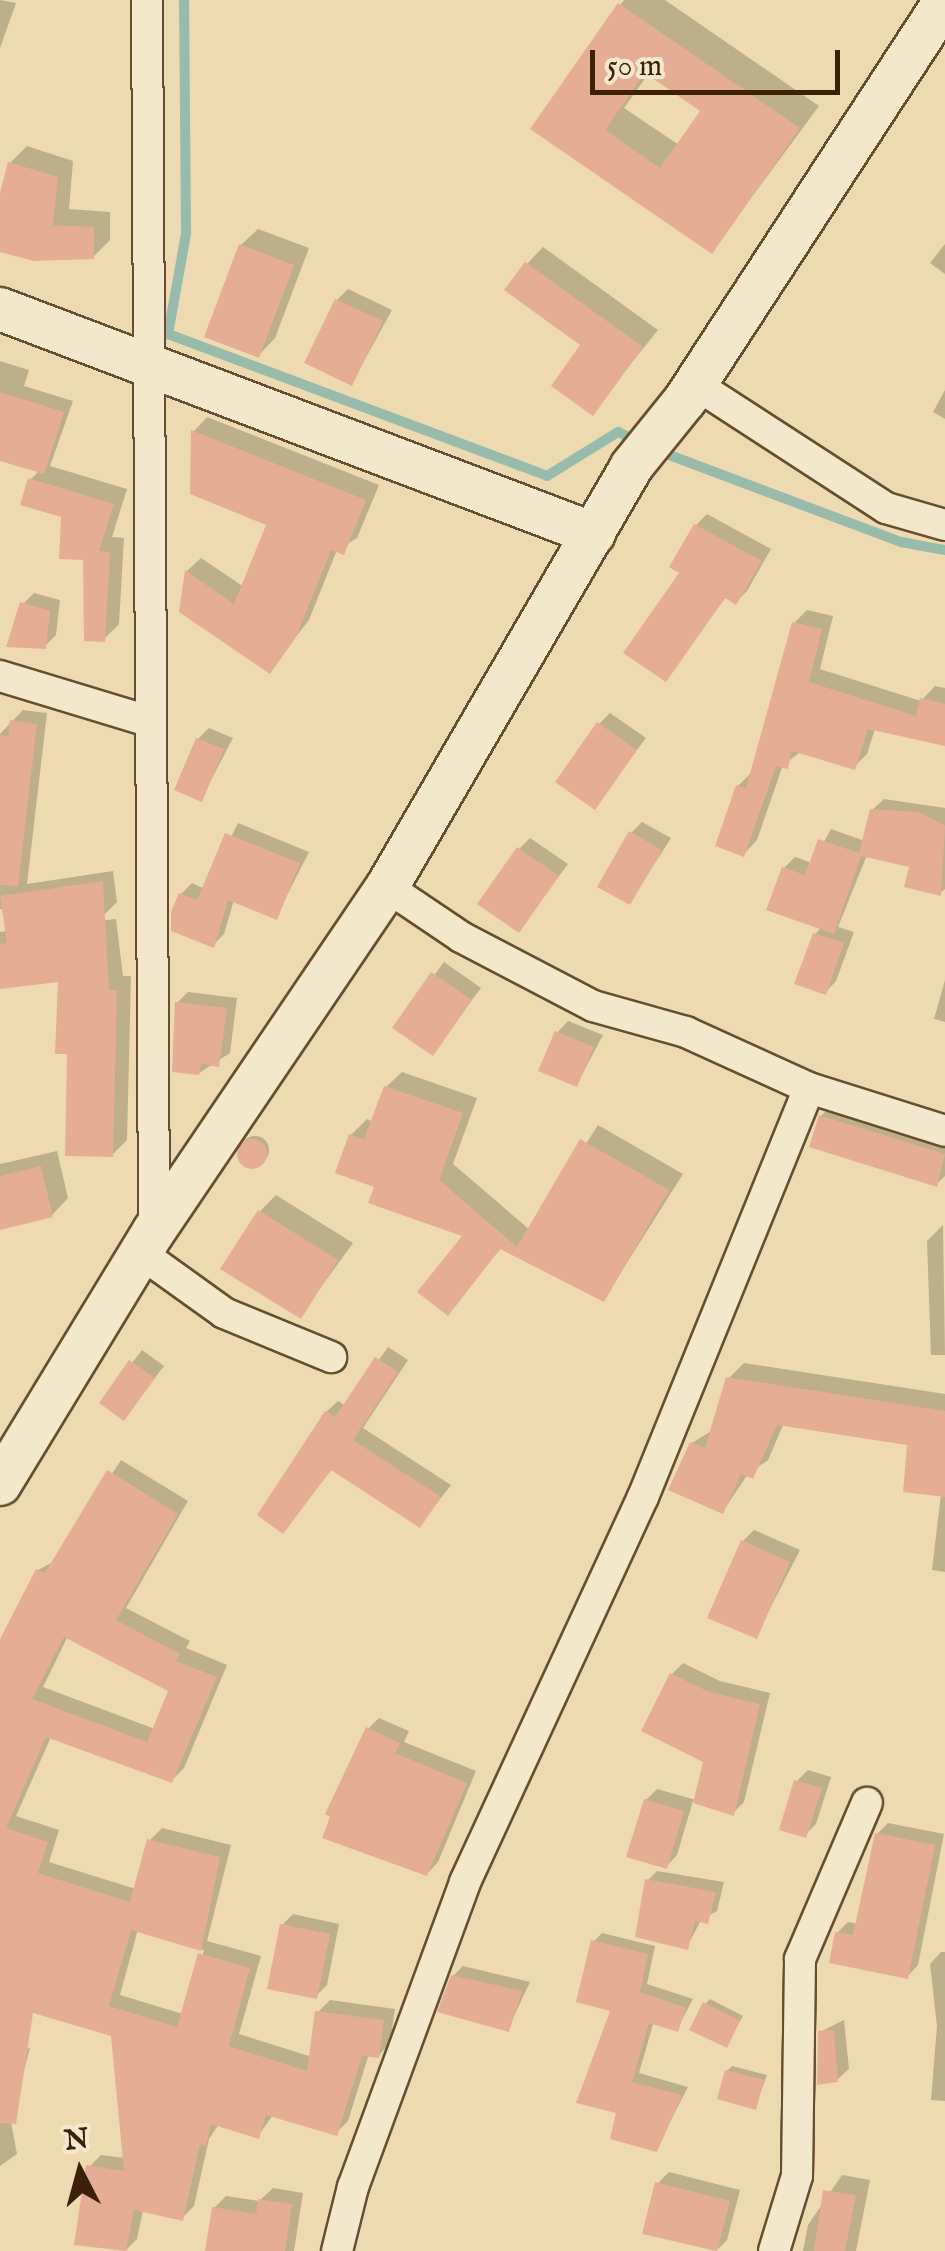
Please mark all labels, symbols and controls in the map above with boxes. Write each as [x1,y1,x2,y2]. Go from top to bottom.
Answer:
scale bar [595,30,845,92]
text: 50 m [607,48,662,86]
north arrow [30,2121,130,2221]
text: N [63,2122,91,2159]

